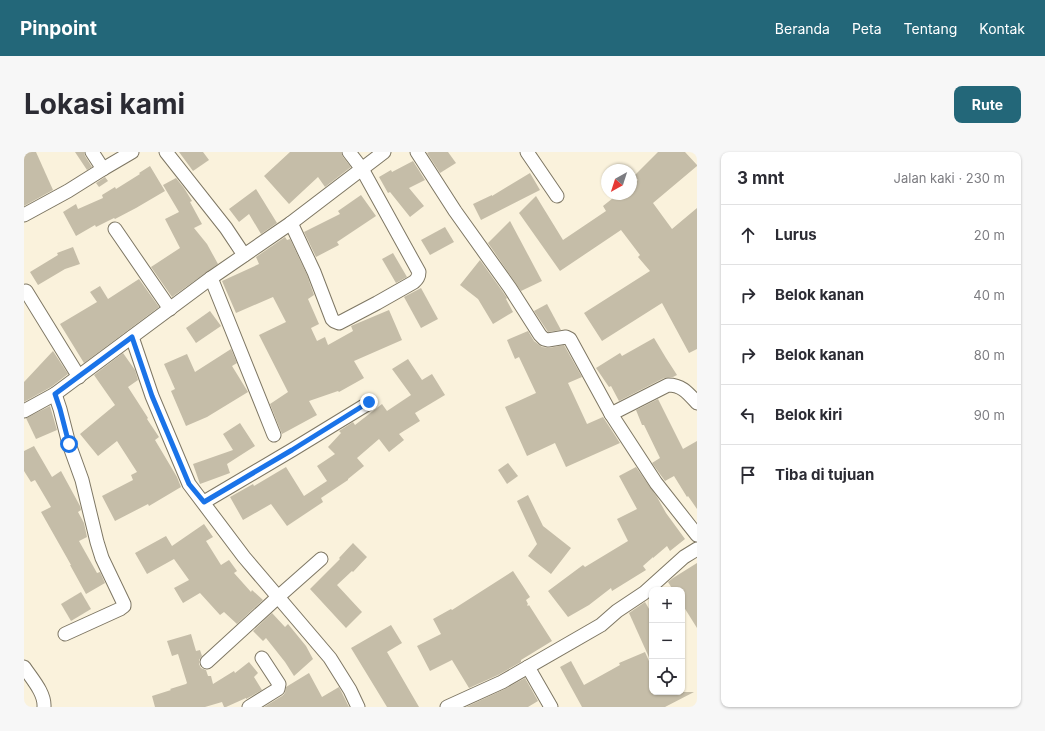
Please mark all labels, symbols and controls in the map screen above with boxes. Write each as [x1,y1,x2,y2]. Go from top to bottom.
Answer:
text: Pinpoint [20,17,97,40]
text: Beranda [775,20,830,37]
text: Peta [852,20,882,37]
text: Tentang [904,20,957,37]
text: Kontak [979,20,1025,37]
button: Rute [954,86,1021,123]
text: Lokasi kami [24,87,185,121]
north arrow [601,164,637,200]
text: 3 mnt [737,168,784,188]
text: Jalan kaki · 230 m [894,170,1005,186]
icon: ahead [737,224,759,246]
text: Lurus [775,225,817,244]
text: 20 m [974,227,1005,243]
icon: right [737,284,759,306]
text: Belok kanan [775,285,864,304]
text: 40 m [973,287,1005,303]
icon: right [737,344,759,366]
text: Belok kanan [775,345,864,364]
text: 80 m [974,347,1005,363]
route end [360,393,378,411]
icon: left [737,404,759,426]
text: Belok kiri [775,405,842,424]
text: 90 m [974,407,1005,423]
route start [60,435,78,453]
icon: arrive [737,464,759,486]
text: Tiba di tujuan [775,465,874,484]
map controls [649,587,685,695]
button: + [649,587,685,623]
button: − [649,623,685,659]
button: locate [649,659,685,695]

